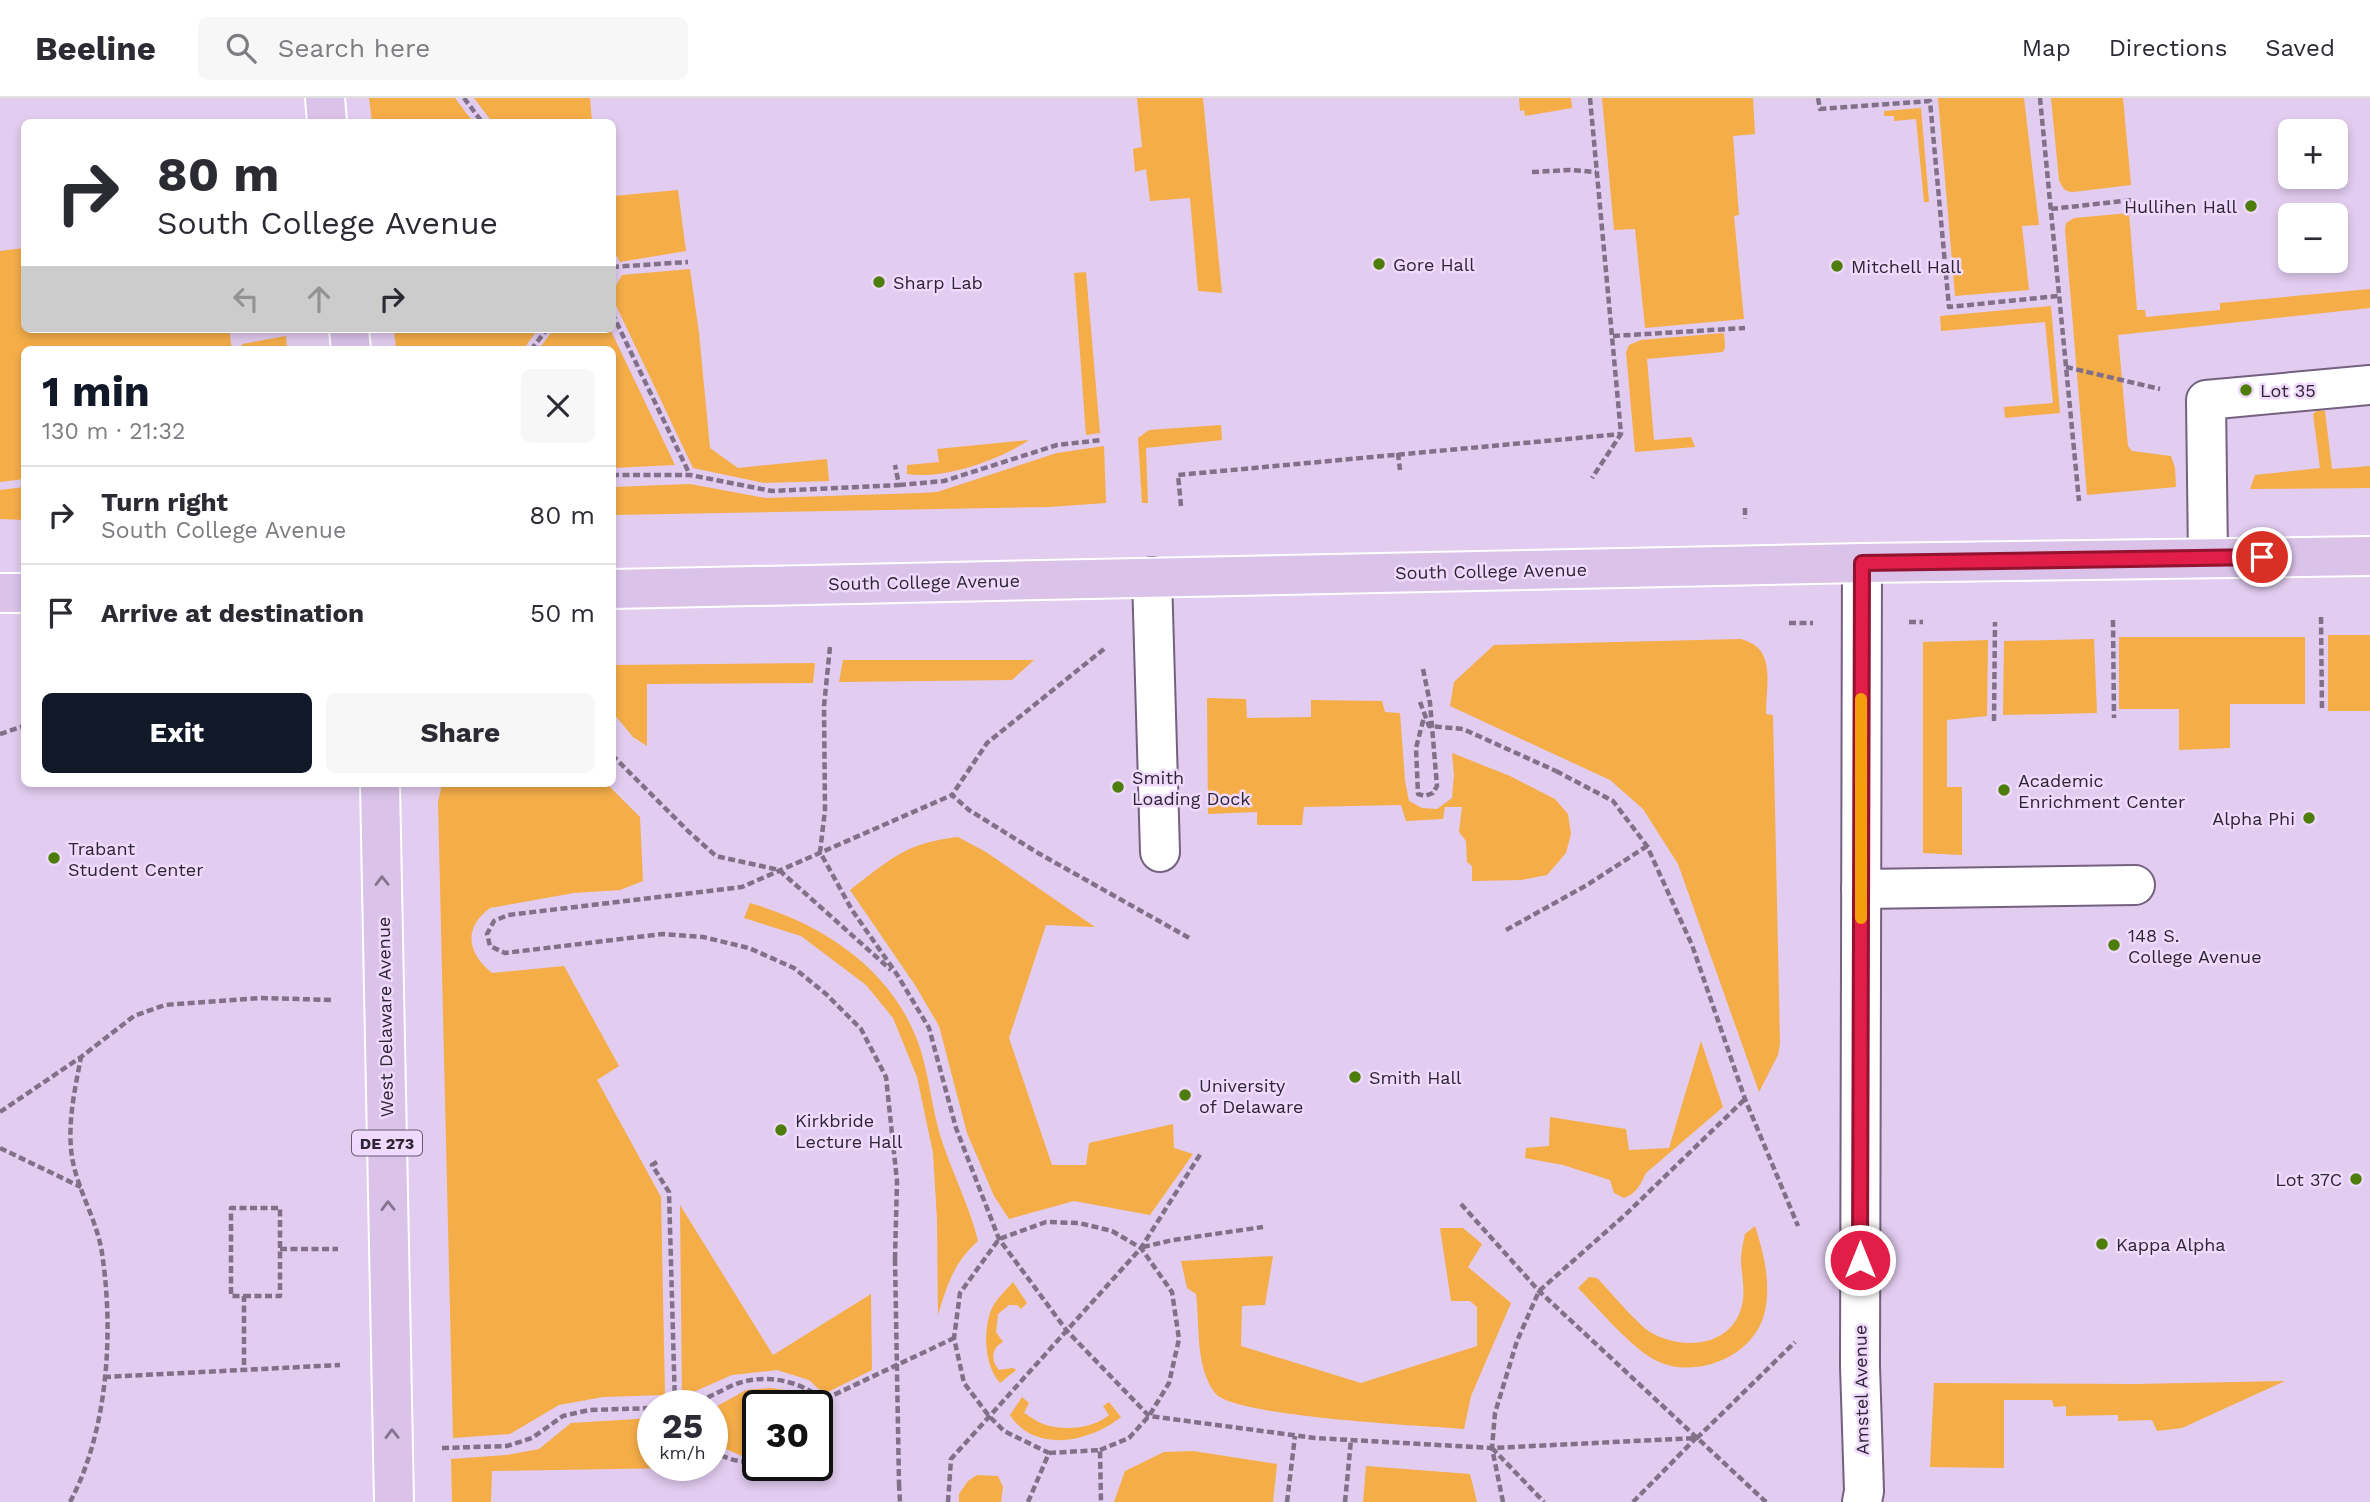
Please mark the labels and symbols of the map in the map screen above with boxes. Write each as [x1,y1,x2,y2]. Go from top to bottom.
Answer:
place label: Hullihen Hall [2124,196,2237,217]
marker: Hullihen Hall [2243,198,2259,214]
place label: Gore Hall [1393,254,1475,275]
marker: Gore Hall [1371,256,1387,272]
place label: Mitchell Hall [1851,256,1962,277]
marker: Mitchell Hall [1829,258,1845,274]
place label: Sharp Lab [893,272,983,293]
marker: Sharp Lab [871,274,887,290]
place label: Lot 35 [2260,380,2316,401]
marker: Lot 35 [2238,382,2254,398]
pin [2232,527,2292,587]
street label: South College Avenue [1395,559,1587,583]
street label: South College Avenue [828,570,1020,594]
place label: Smith Loading Dock [1132,767,1250,809]
place label: Academic Enrichment Center [2018,770,2185,812]
marker: Smith Loading Dock [1110,779,1126,795]
marker: Academic Enrichment Center [1996,782,2012,798]
place label: Alpha Phi [2212,808,2295,829]
marker: Alpha Phi [2301,810,2317,826]
place label: Trabant Student Center [68,838,204,880]
marker: Trabant Student Center [46,850,62,866]
one-way arrow [374,875,390,886]
street label: West Delaware Avenue [373,916,397,1118]
place label: 148 S. College Avenue [2128,925,2262,967]
marker: 148 S. College Avenue [2106,937,2122,953]
place label: Smith Hall [1369,1067,1462,1088]
marker: Smith Hall [1347,1069,1363,1085]
place label: University of Delaware [1199,1075,1303,1117]
marker: University of Delaware [1177,1087,1193,1103]
place label: Kirkbride Lecture Hall [795,1110,903,1152]
marker: Kirkbride Lecture Hall [773,1122,789,1138]
road number: DE 273 [352,1130,422,1156]
place label: Lot 37C [2275,1169,2342,1190]
marker: Lot 37C [2348,1171,2364,1187]
one-way arrow [380,1201,396,1211]
position arrow [1823,1223,1897,1297]
place label: Kappa Alpha [2116,1234,2226,1255]
marker: Kappa Alpha [2094,1236,2110,1252]
street label: Amstel Avenue [1849,1325,1873,1455]
speed limit sign: 30 [742,1390,833,1481]
one-way arrow [385,1428,400,1439]

